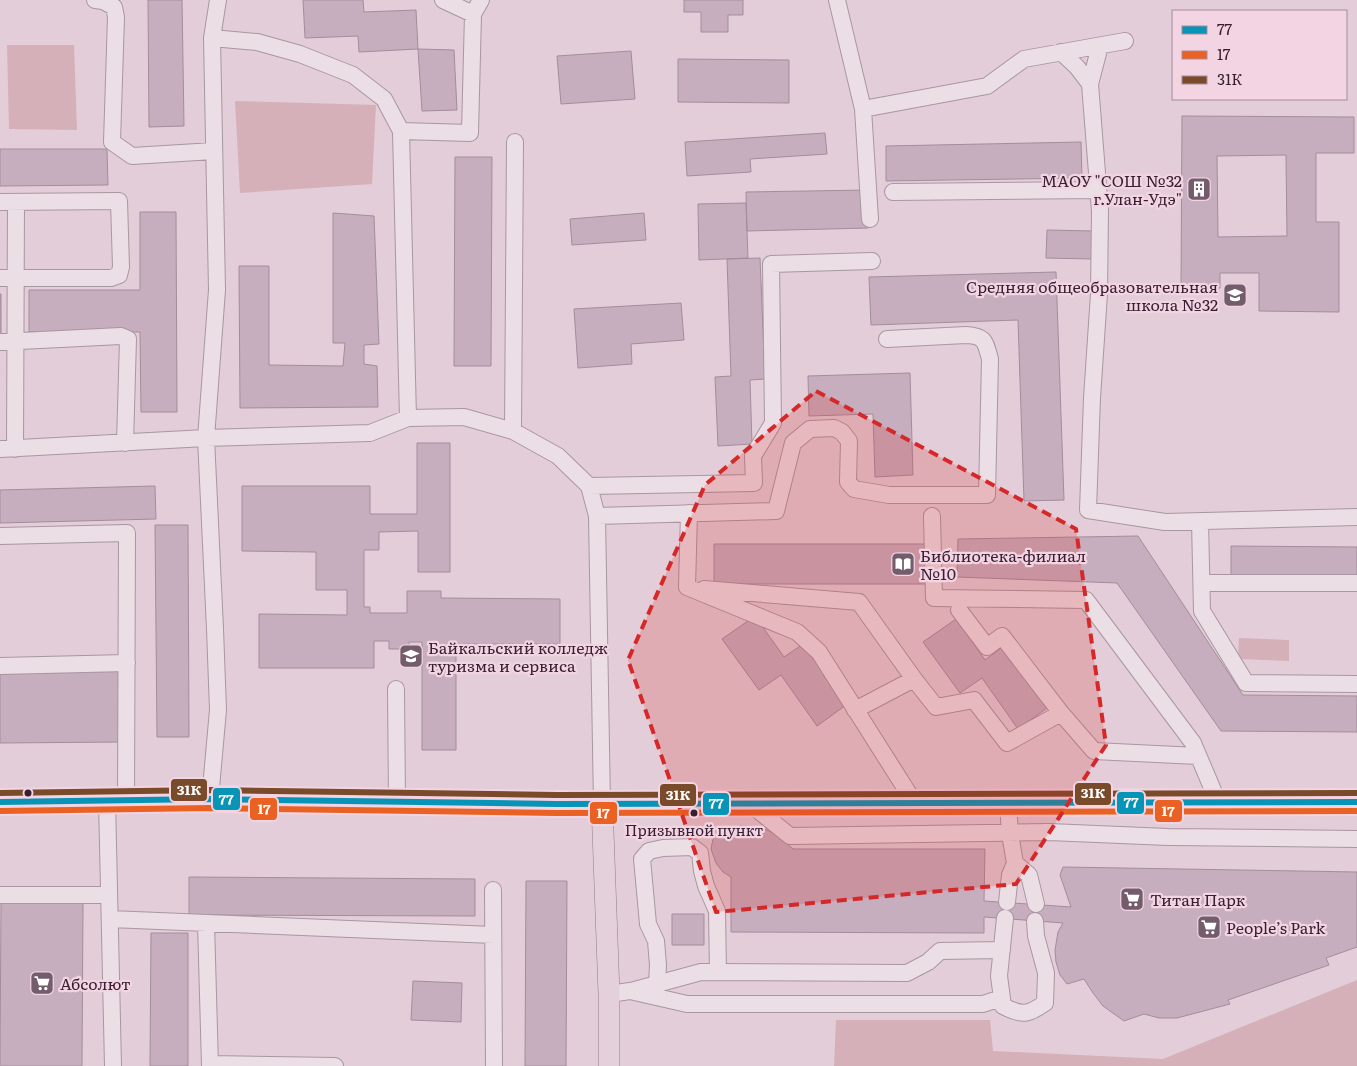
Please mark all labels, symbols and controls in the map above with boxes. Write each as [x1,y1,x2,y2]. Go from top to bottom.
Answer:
legend [1172,10,1347,100]
text: 77 [1217,17,1233,40]
text: 17 [1217,42,1231,65]
text: 31К [1217,67,1242,90]
place label: МАОУ "СОШ №32 г.Улан-Удэ" [1041,168,1182,210]
building icon: МАОУ "СОШ №32 г.Улан-Удэ" [1186,176,1212,202]
place label: Средняя общеобразовательная школа №32 [966,274,1218,316]
school or university icon: Средняя общеобразовательная школа №32 [1222,282,1248,308]
place label: Библиотека-филиал №10 [920,543,1086,585]
library icon: Библиотека-филиал №10 [890,551,916,577]
place label: Байкальский колледж туризма и сервиса [428,635,608,677]
school or university icon: Байкальский колледж туризма и сервиса [398,643,424,669]
line badge: 31К [170,778,208,802]
text: 31К [177,779,201,799]
line badge: 31К [1074,782,1112,806]
text: 31К [1081,782,1105,802]
line badge: 31К [659,783,697,807]
text: 31К [666,784,690,804]
line badge: 77 [212,787,241,811]
unlabelled marker [23,788,33,798]
text: 77 [218,788,234,808]
line badge: 77 [1116,791,1145,815]
text: 77 [1123,791,1139,811]
line badge: 77 [702,792,730,816]
text: 77 [708,792,724,812]
line badge: 17 [249,797,278,821]
text: 17 [258,798,271,818]
line badge: 17 [1154,799,1183,823]
text: 17 [1162,800,1175,820]
line badge: 17 [589,801,618,825]
text: 17 [597,802,610,822]
marker: Призывной пункт [689,808,699,818]
place label: Призывной пункт [625,818,763,841]
supermarket icon: Титан Парк [1119,886,1145,912]
place label: Титан Парк [1150,887,1246,911]
supermarket icon: People’s Park [1196,914,1222,940]
place label: People’s Park [1226,915,1326,939]
supermarket icon: Абсолют [29,970,55,996]
place label: Абсолют [60,971,131,995]

